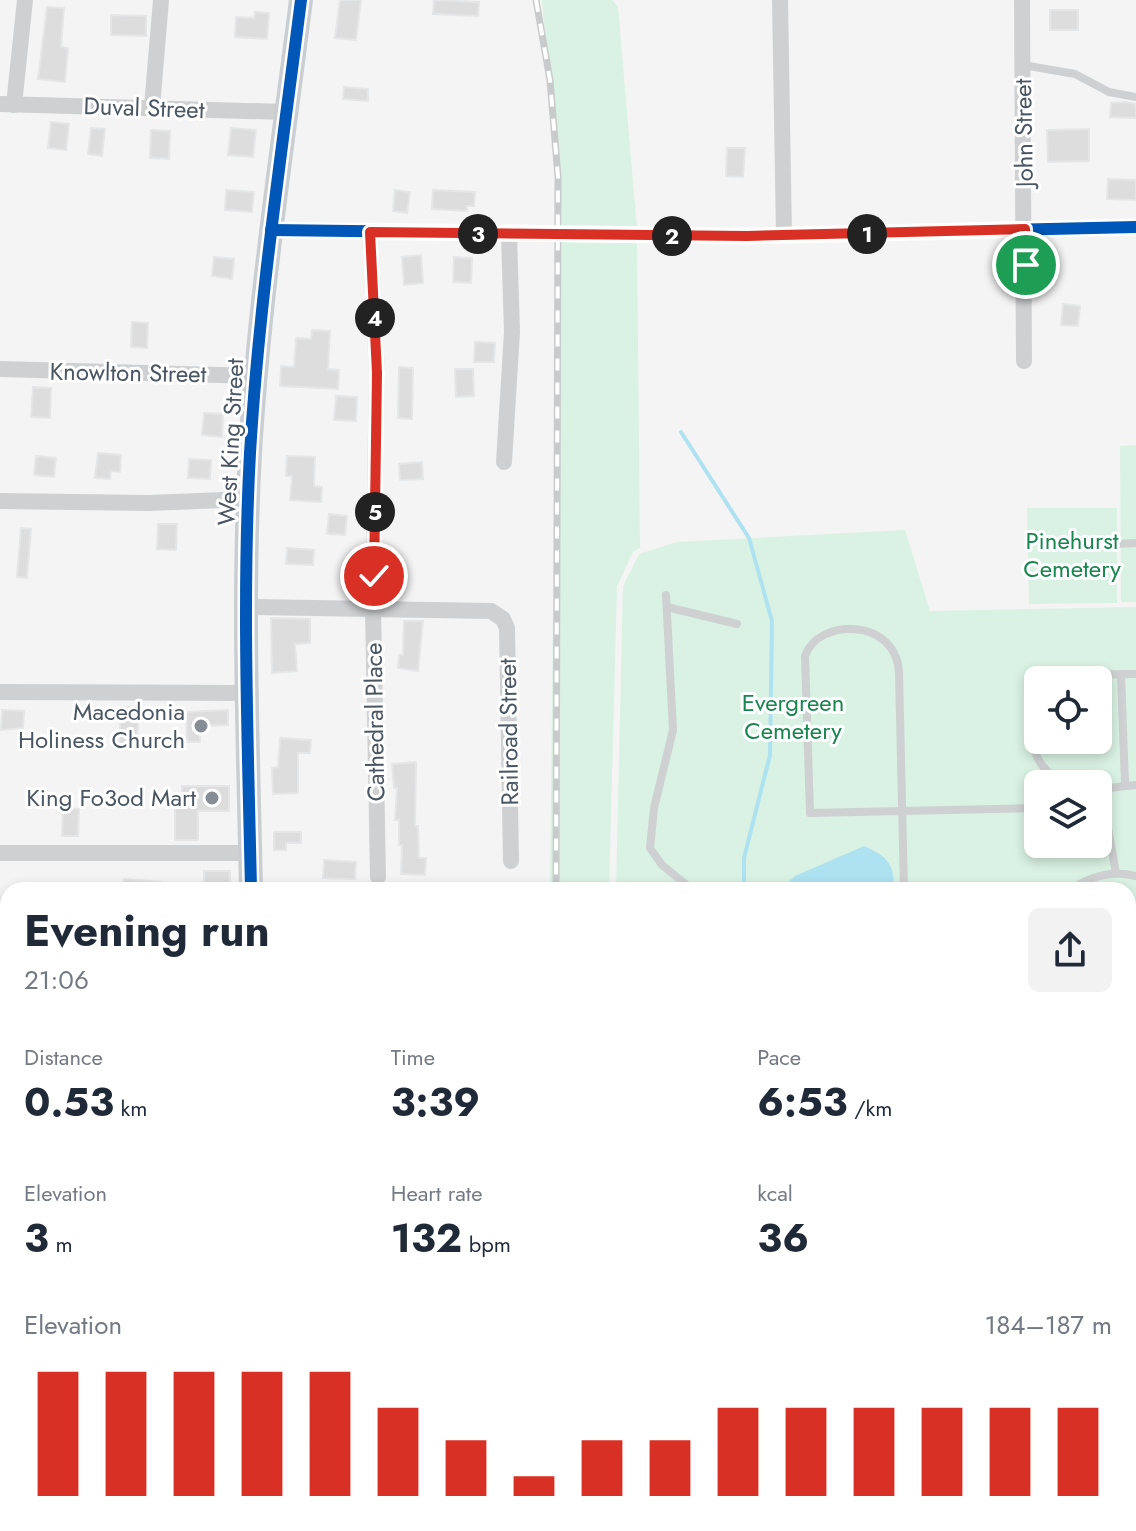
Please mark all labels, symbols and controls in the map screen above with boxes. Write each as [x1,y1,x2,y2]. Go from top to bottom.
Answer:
street label: John Street [1005,78,1042,191]
street label: Duval Street [83,88,205,127]
pin: 3 [458,214,498,254]
pin: 1 [847,214,887,254]
pin: 2 [652,216,692,256]
text: 3 [471,218,485,250]
text: 1 [861,218,873,250]
text: 2 [665,220,679,252]
pin [992,231,1060,299]
icon: arrive [1004,243,1048,287]
pin: 4 [355,298,395,338]
text: 4 [367,302,383,334]
street label: Knowlton Street [49,354,207,391]
street label: West King Street [209,357,252,526]
pin: 5 [355,492,395,532]
text: 5 [368,496,382,528]
park label: Pinehurst Cemetery [1023,523,1121,586]
pin [340,542,408,610]
icon: check [352,554,396,598]
street label: Cathedral Place [356,642,393,802]
street label: Railroad Street [490,658,527,806]
map controls [1024,666,1112,858]
button: locate [1024,666,1112,754]
park label: Evergreen Cemetery [742,685,844,748]
place label: Macedonia Holiness Church [18,694,185,757]
marker: Macedonia Holiness Church [192,717,210,735]
button: layers [1024,770,1112,858]
place label: King Fo3od Mart [26,780,196,815]
marker: King Fo3od Mart [203,789,221,807]
text: Evening run [24,899,270,963]
button: share [1028,908,1112,992]
text: 21:06 [24,961,89,999]
text: Distance [24,1041,103,1073]
text: Time [391,1041,435,1073]
text: Pace [757,1041,801,1073]
text: 0.53 [24,1073,114,1131]
text: 3:39 [391,1073,480,1131]
text: 6:53 [757,1073,848,1131]
text: km [114,1092,147,1124]
text: /km [848,1092,892,1124]
text: Elevation [24,1177,107,1209]
text: Heart rate [391,1177,482,1209]
text: kcal [757,1177,793,1209]
text: 3 [24,1209,49,1267]
text: 132 [391,1209,462,1267]
text: 36 [757,1209,809,1267]
text: m [49,1228,73,1260]
text: bpm [462,1228,511,1260]
text: Elevation [24,1306,122,1344]
text: 184–187 m [984,1306,1112,1344]

